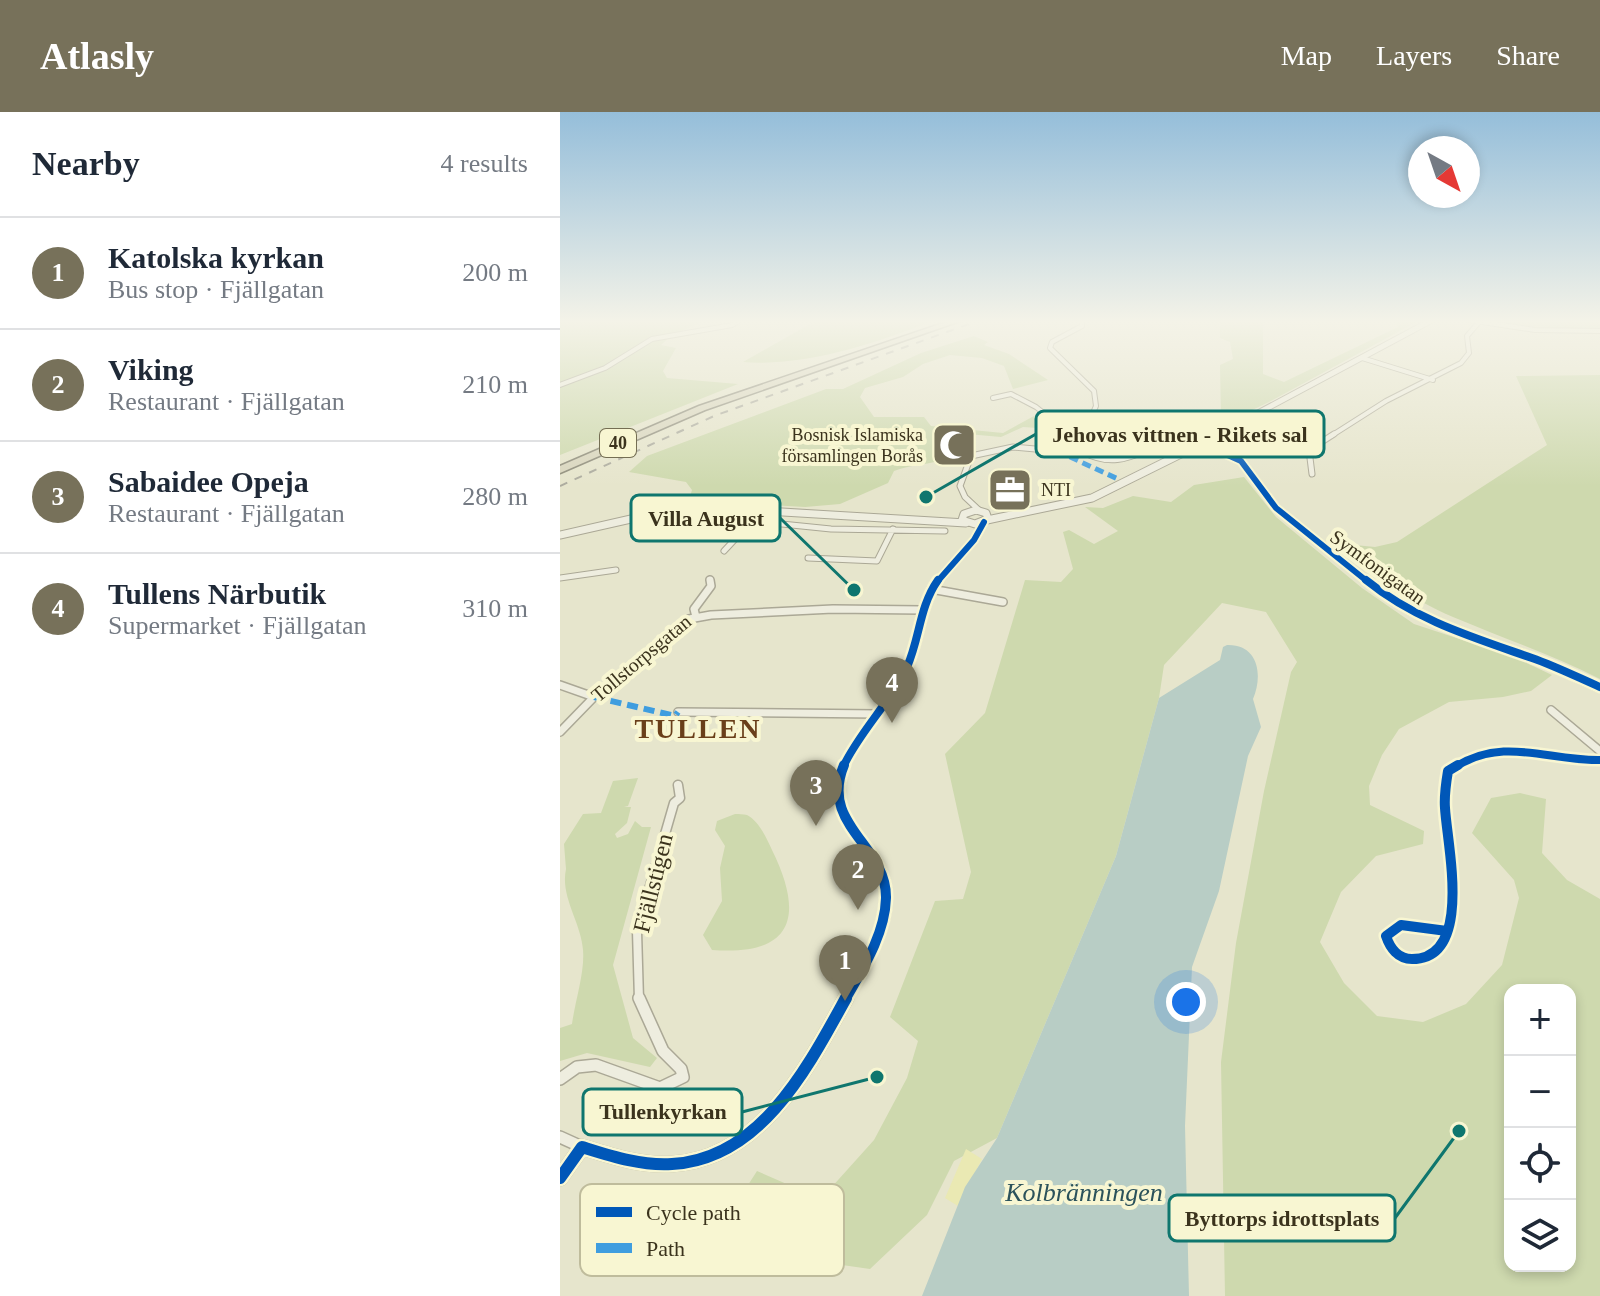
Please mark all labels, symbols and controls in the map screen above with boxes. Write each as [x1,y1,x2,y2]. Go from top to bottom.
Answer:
text: Atlasly [40,35,154,77]
text: Map [1281,40,1332,71]
text: Layers [1376,40,1452,71]
text: Share [1496,40,1560,71]
north arrow [1408,136,1480,208]
text: Nearby [32,145,140,182]
text: 4 results [441,149,528,178]
text: Katolska kyrkan [108,241,324,274]
text: 1 [52,258,65,287]
text: 200 m [462,258,528,287]
text: Bus stop · Fjällgatan [108,275,324,304]
text: Viking [108,353,194,386]
text: 2 [52,370,65,399]
text: 210 m [462,370,528,399]
text: Restaurant · Fjällgatan [108,387,345,416]
callout: Jehovas vittnen - Rikets sal [1036,411,1324,457]
mosque icon: Bosnisk Islamiska församlingen Borås [930,421,978,469]
text: Jehovas vittnen - Rikets sal [1052,422,1308,447]
place label: Bosnisk Islamiska församlingen Borås [782,425,923,466]
road number: 40 [600,429,636,457]
text: Sabaidee Opeja [108,465,309,498]
office icon: NTI [986,466,1034,514]
place label: NTI [1041,480,1071,500]
text: 3 [52,482,65,511]
text: 280 m [462,482,528,511]
callout: Villa August [631,495,780,541]
text: Restaurant · Fjällgatan [108,499,345,528]
text: Villa August [648,506,765,531]
street label: Symfonigatan [1326,525,1430,610]
text: Tullens Närbutik [108,577,326,610]
text: 4 [52,594,65,623]
text: 310 m [462,594,528,623]
street label: Tollstorpsgatan [587,610,696,707]
text: Supermarket · Fjällgatan [108,611,366,640]
pin: 4 [866,657,918,723]
district label: TULLEN [634,713,762,744]
pin: 3 [790,760,842,826]
street label: Fjällstigen [628,831,678,935]
pin: 2 [832,844,884,910]
pin: 1 [819,935,871,1001]
your location [1166,982,1206,1022]
map controls [1504,984,1576,1272]
button: + [1504,984,1576,1056]
button: − [1504,1056,1576,1128]
callout: Tullenkyrkan [583,1089,742,1135]
text: Tullenkyrkan [599,1099,727,1124]
button: locate [1504,1128,1576,1200]
water label: Kolbränningen [1004,1178,1163,1207]
legend [580,1184,844,1276]
callout: Byttorps idrottsplats [1169,1195,1395,1241]
text: Cycle path [646,1200,741,1225]
button: layers [1504,1200,1576,1272]
text: Byttorps idrottsplats [1185,1206,1380,1231]
text: Path [646,1236,685,1261]

